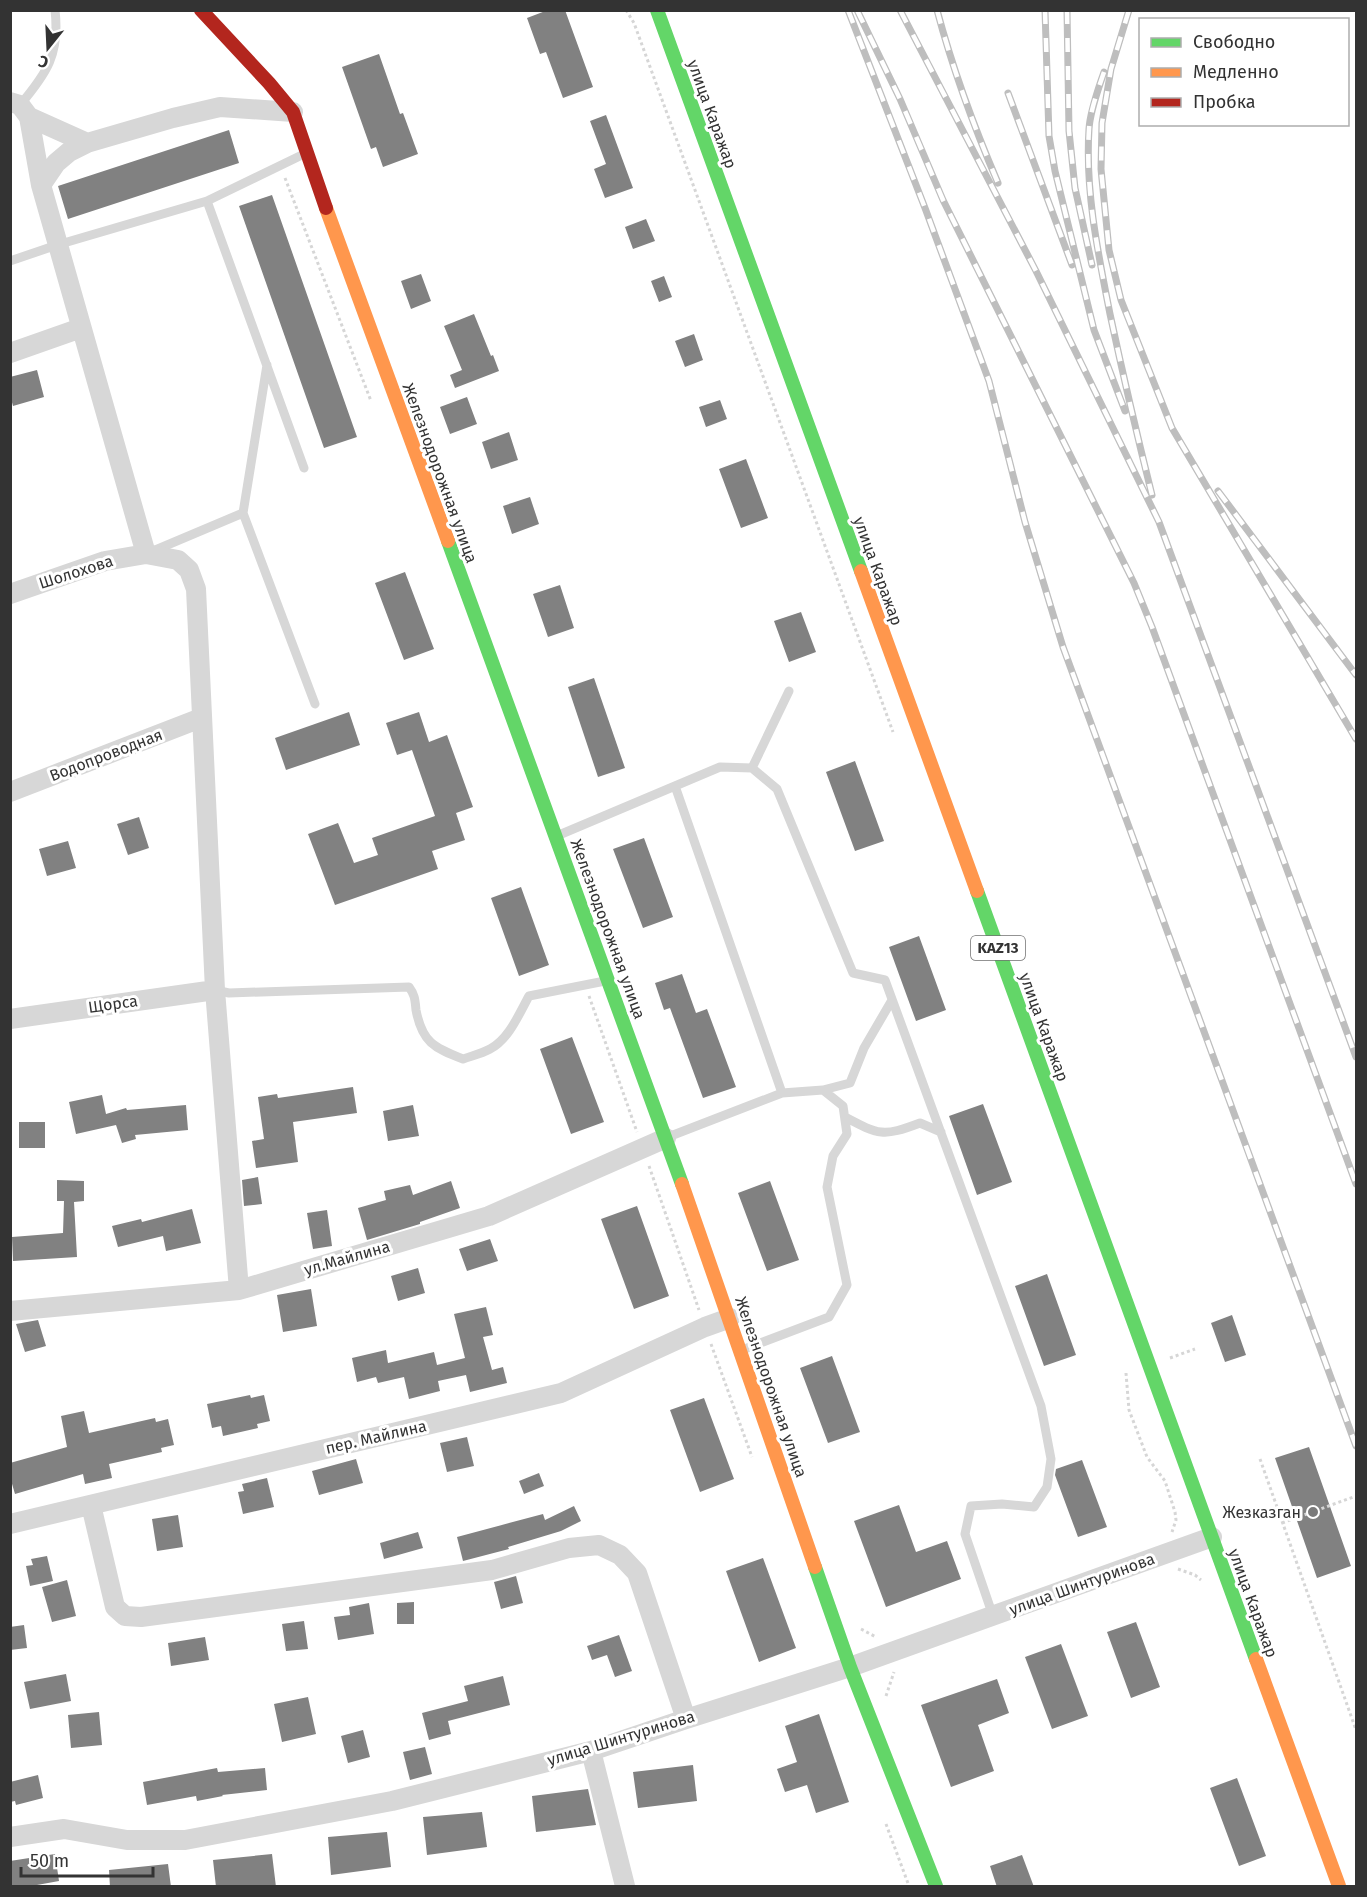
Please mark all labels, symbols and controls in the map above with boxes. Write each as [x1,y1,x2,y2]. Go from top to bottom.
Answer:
north arrow [18,18,78,78]
legend [1139,18,1349,126]
text: Свободно [1193,31,1275,53]
text: С [35,51,51,72]
street label: улица Каражар [684,57,740,171]
text: Медленно [1193,61,1279,83]
text: Пробка [1193,91,1256,113]
street label: Железнодорожная улица [399,381,481,565]
street label: улица Каражар [850,514,906,628]
street label: Шолохова [36,551,116,593]
street label: Водопроводная [47,725,165,785]
street label: Железнодорожная улица [567,837,649,1021]
road number: KAZ13 [971,936,1025,960]
street label: улица Каражар [1016,970,1072,1084]
street label: Щорса [87,991,139,1017]
street label: ул.Майлина [302,1237,392,1279]
street label: Железнодорожная улица [731,1294,811,1480]
street label: пер. Майлина [324,1416,428,1458]
place label: Жезказган [1223,1503,1301,1522]
marker: Жезказган [1306,1505,1320,1519]
street label: улица Каражар [1225,1546,1281,1660]
street label: улица Шинтуринова [1007,1549,1157,1619]
street label: улица Шинтуринова [545,1707,697,1769]
scale bar [21,1840,153,1878]
text: 50 m [30,1850,69,1872]

